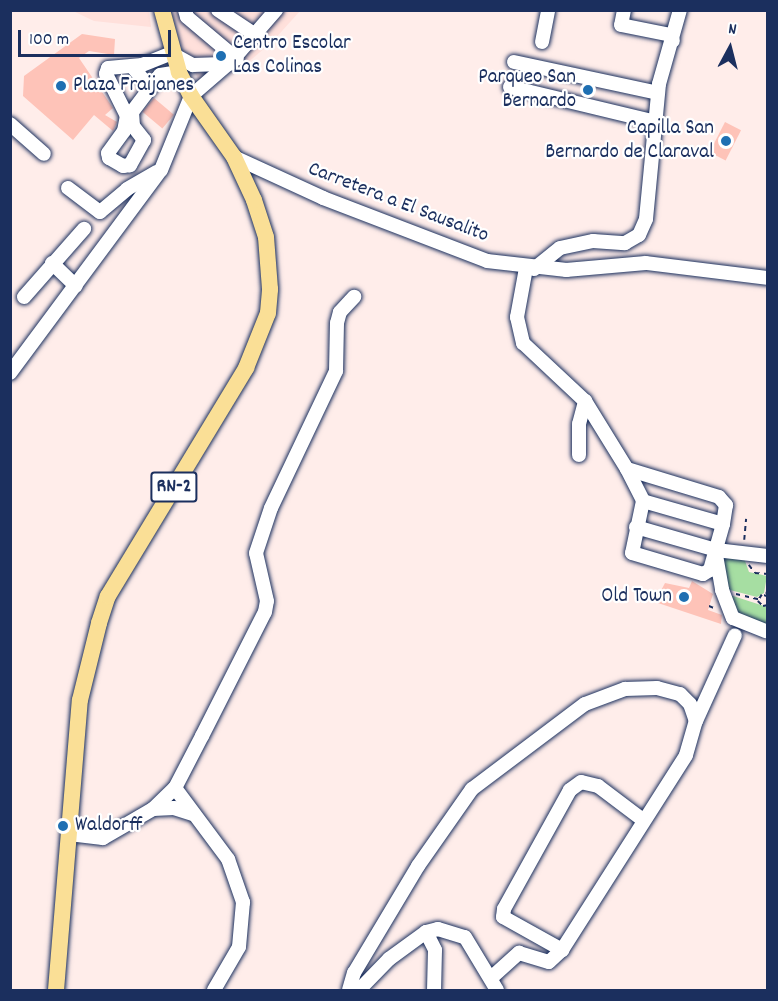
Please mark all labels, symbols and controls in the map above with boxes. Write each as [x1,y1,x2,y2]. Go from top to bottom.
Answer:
scale bar [21,18,174,56]
north arrow [700,18,760,78]
text: N [727,18,738,42]
text: 100 m [29,28,69,53]
place label: Centro Escolar Las Colinas [233,31,351,81]
marker: Centro Escolar Las Colinas [214,49,228,63]
place label: Parqueo San Bernardo [478,65,576,115]
place label: Plaza Fraijanes [73,73,194,99]
marker: Plaza Fraijanes [54,79,68,93]
marker: Parqueo San Bernardo [581,83,595,97]
place label: Capilla San Bernardo de Claraval [545,116,714,166]
marker: Capilla San Bernardo de Claraval [719,134,733,148]
street label: Carretera a El Sausalito [304,157,492,249]
road number: RN-2 [150,470,198,504]
place label: Old Town [601,584,672,610]
marker: Old Town [677,590,691,604]
place label: Waldorff [75,813,143,839]
marker: Waldorff [56,819,70,833]

